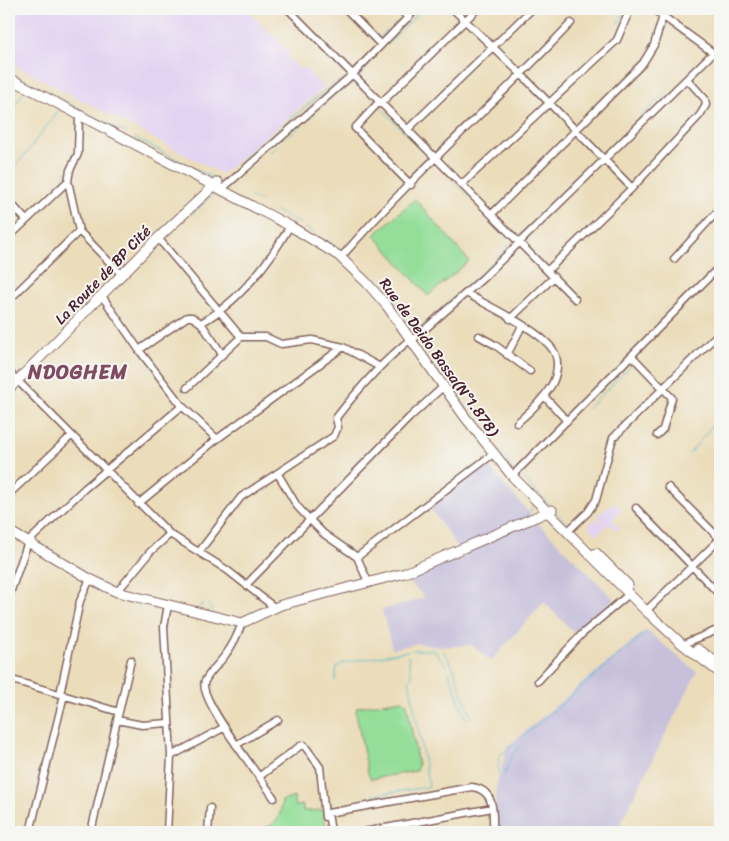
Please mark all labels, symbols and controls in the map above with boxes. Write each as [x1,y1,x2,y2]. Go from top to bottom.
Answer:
street label: La Route de BP Cité [48,219,158,331]
street label: Rue de Deido Bassa(N°1.878) [372,272,506,442]
district label: NDOGHEM [27,355,128,390]

